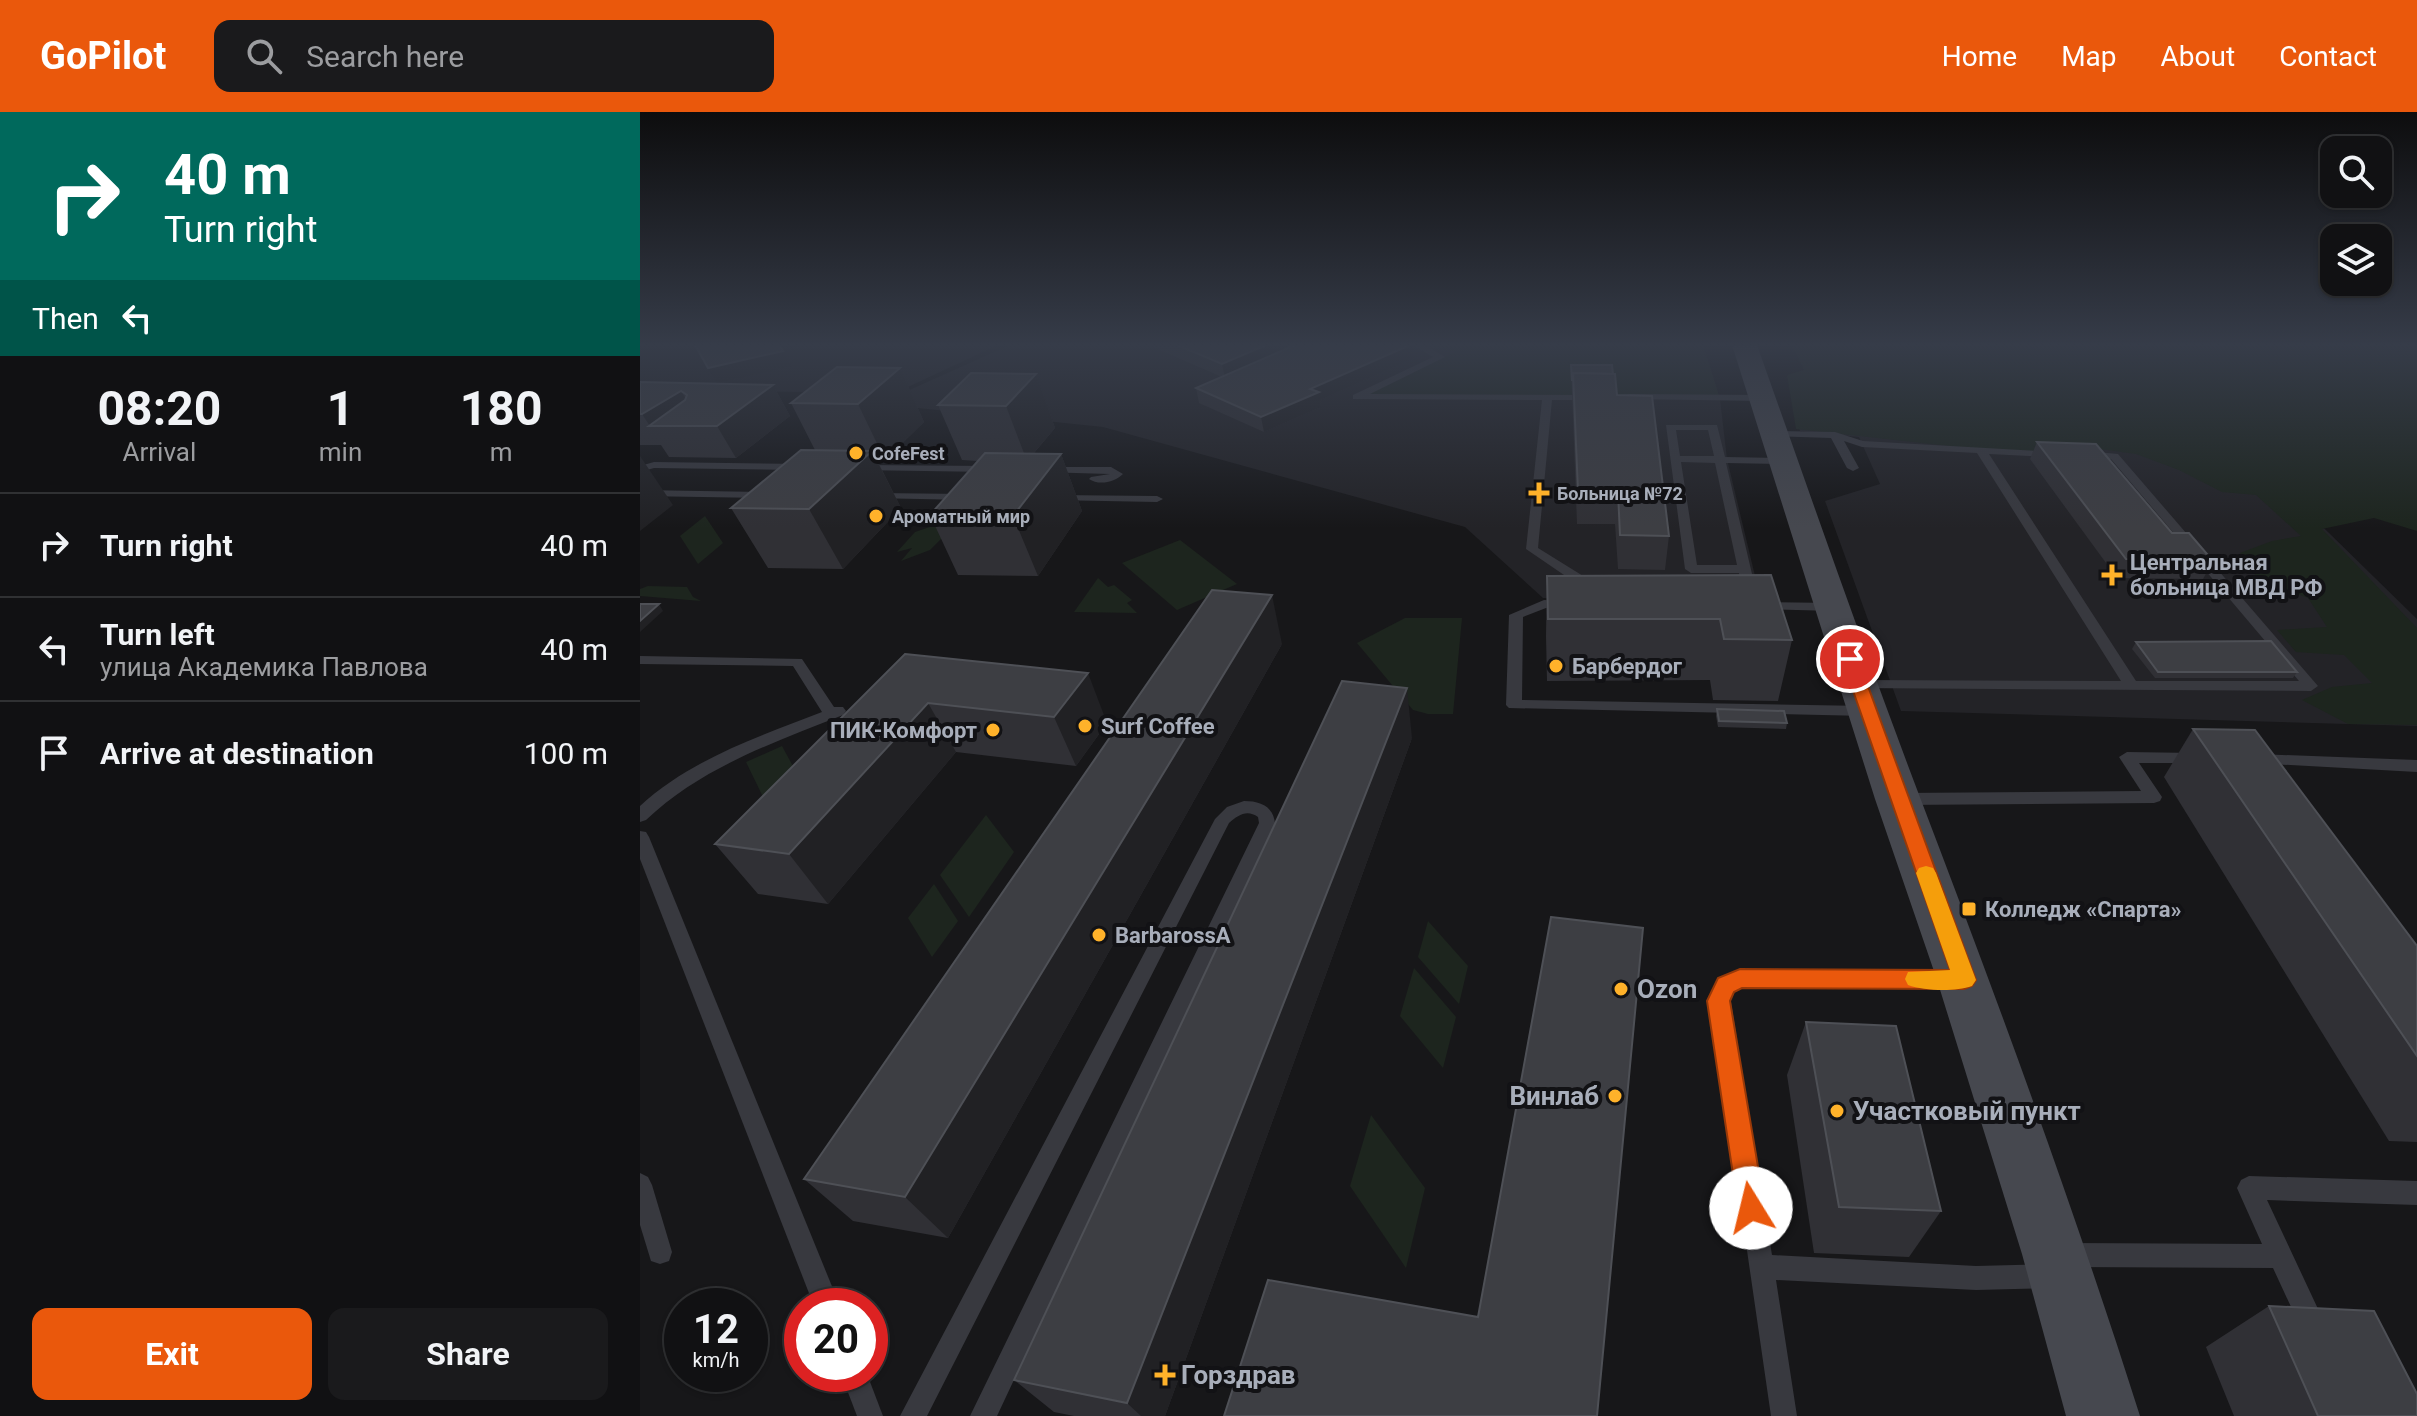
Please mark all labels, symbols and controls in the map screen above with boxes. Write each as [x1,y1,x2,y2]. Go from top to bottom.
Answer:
search box [214,20,774,92]
text: GoPilot [40,34,166,78]
icon: search [242,34,286,78]
text: Search here [306,39,464,74]
text: Home [1942,40,2017,73]
text: Map [2061,40,2117,73]
text: About [2161,40,2235,73]
text: Contact [2279,40,2377,73]
map controls [2320,136,2392,296]
button: search [2320,136,2392,208]
text: 40 m [164,142,291,208]
icon: right [32,144,136,248]
text: Turn right [164,209,317,251]
button: layers [2320,224,2392,296]
icon: left [115,296,159,340]
text: Then [32,301,99,336]
text: 08:20 [98,380,221,437]
text: 1 [327,380,354,437]
text: 180 [460,380,542,437]
text: Arrival [123,437,196,467]
text: min [319,437,362,467]
text: m [490,437,513,467]
place label: CofeFest [872,443,945,464]
marker: CofeFest [847,444,865,462]
marker: Больница №72 [1528,482,1550,504]
place label: Больница №72 [1557,483,1683,504]
place label: Ароматный мир [892,506,1030,527]
marker: Ароматный мир [867,507,885,525]
icon: right [32,523,76,567]
text: Turn right [100,528,233,563]
text: 40 m [541,528,608,563]
place label: Центральная больница МВД РФ [2130,550,2322,600]
marker: Центральная больница МВД РФ [2101,564,2123,586]
text: Turn left [100,617,215,652]
pin [1816,625,1884,693]
icon: left [32,627,76,671]
text: 40 m [541,632,608,667]
icon: arrive [1828,637,1872,681]
text: улица Академика Павлова [100,652,428,682]
place label: Барбердог [1572,654,1683,679]
marker: Барбердог [1547,657,1565,675]
place label: Surf Coffee [1101,714,1215,739]
marker: Surf Coffee [1076,717,1094,735]
place label: ПИК-Комфорт [830,718,977,743]
marker: ПИК-Комфорт [984,721,1002,739]
icon: arrive [32,731,76,775]
text: Arrive at destination [100,736,374,771]
text: 100 m [524,736,608,771]
place label: Колледж «Спарта» [1985,897,2181,922]
marker: Колледж «Спарта» [1960,900,1978,918]
place label: BarbarossA [1115,923,1231,948]
marker: BarbarossA [1090,926,1108,944]
place label: Ozon [1637,974,1697,1004]
marker: Ozon [1612,980,1630,998]
place label: Винлаб [1509,1081,1599,1111]
marker: Винлаб [1606,1087,1624,1105]
place label: Участковый пункт [1853,1096,2081,1126]
marker: Участковый пункт [1828,1102,1846,1120]
position arrow [1709,1166,1793,1250]
speed limit sign: 20 [784,1288,888,1392]
text: 12 [693,1306,739,1353]
button: Exit [32,1308,312,1400]
button: Share [328,1308,608,1400]
text: km/h [693,1348,739,1372]
place label: Горздрав [1181,1360,1296,1390]
marker: Горздрав [1156,1366,1174,1384]

